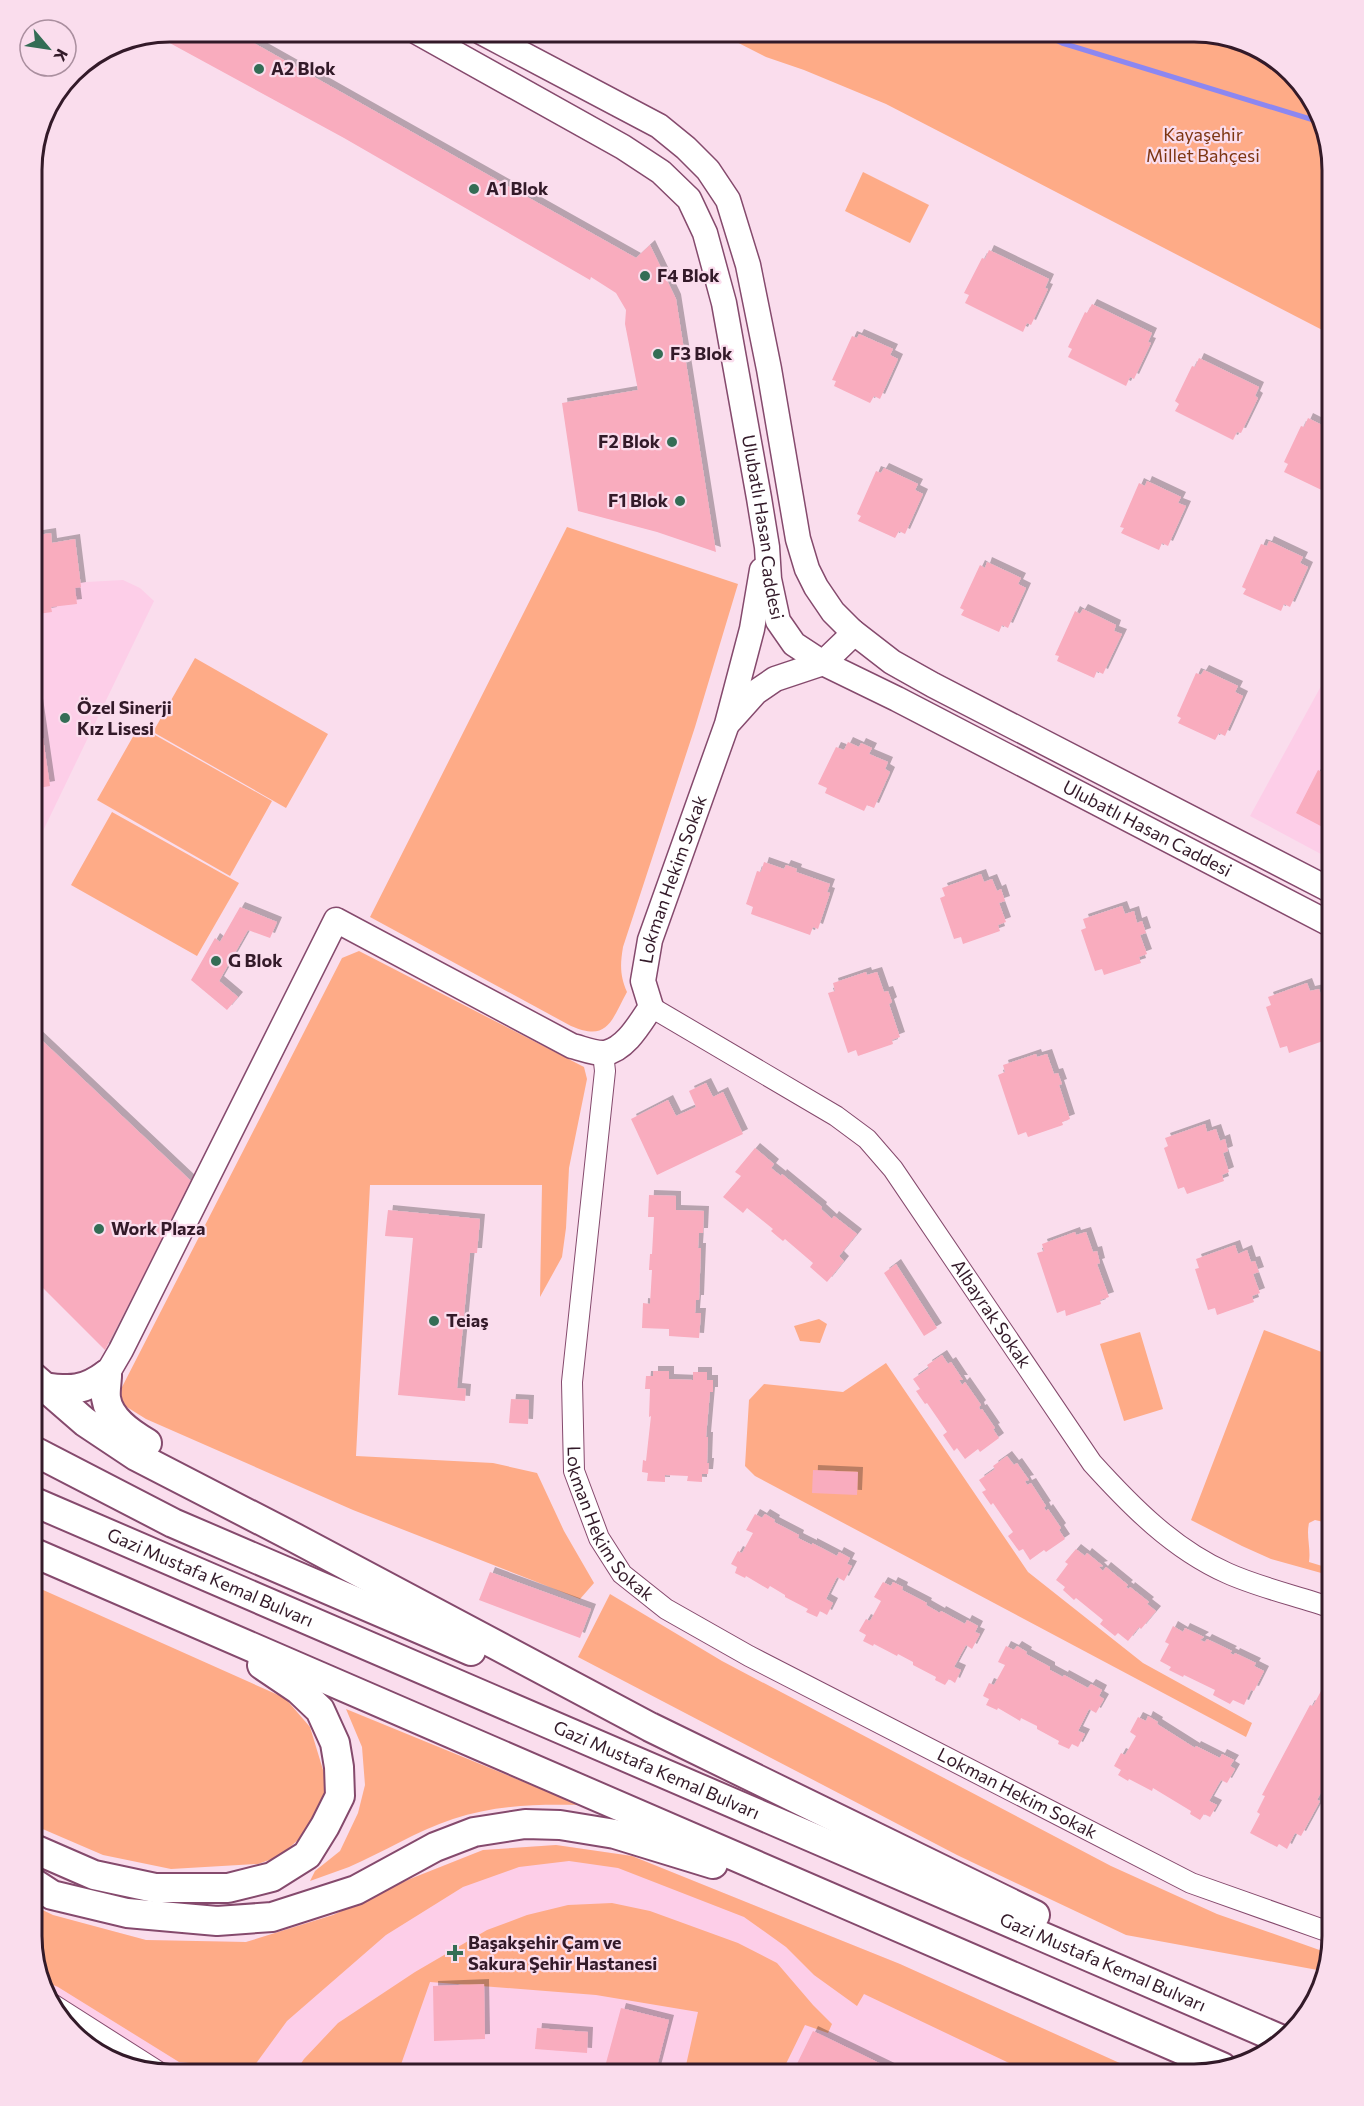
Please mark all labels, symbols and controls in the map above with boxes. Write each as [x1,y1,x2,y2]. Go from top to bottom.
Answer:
north arrow [18,18,78,78]
text: K [51,46,73,65]
place label: A2 Blok [271,57,336,79]
marker: A2 Blok [252,62,266,76]
park label: Kayaşehir Millet Bahçesi [1146,123,1260,166]
place label: A1 Blok [486,177,549,199]
marker: A1 Blok [467,182,481,196]
place label: F4 Blok [657,264,720,286]
marker: F4 Blok [638,269,652,283]
place label: F3 Blok [670,342,733,364]
marker: F3 Blok [651,347,665,361]
place label: F2 Blok [598,430,661,452]
street label: Ulubatlı Hasan Caddesi [738,433,789,622]
marker: F2 Blok [665,435,679,449]
place label: F1 Blok [608,489,669,511]
marker: F1 Blok [673,494,687,508]
place label: Özel Sinerji Kız Lisesi [77,696,172,739]
marker: Özel Sinerji Kız Lisesi [58,711,72,725]
street label: Ulubatlı Hasan Caddesi [1059,775,1236,881]
street label: Lokman Hekim Sokak [634,792,711,965]
place label: G Blok [228,949,283,971]
marker: G Blok [209,954,223,968]
place label: Work Plaza [111,1217,205,1239]
marker: Work Plaza [92,1222,106,1236]
street label: Albayrak Sokak [947,1255,1037,1372]
place label: Teiaş [446,1309,489,1331]
marker: Teiaş [427,1314,441,1328]
street label: Lokman Hekim Sokak [563,1446,659,1605]
street label: Gazi Mustafa Kemal Bulvarı [104,1523,317,1631]
street label: Gazi Mustafa Kemal Bulvarı [550,1715,763,1823]
street label: Lokman Hekim Sokak [934,1743,1101,1843]
street label: Gazi Mustafa Kemal Bulvarı [997,1908,1210,2016]
place label: Başakşehir Çam ve Sakura Şehir Hastanesi [468,1931,657,1974]
marker: Başakşehir Çam ve Sakura Şehir Hastanesi [446,1944,464,1962]

